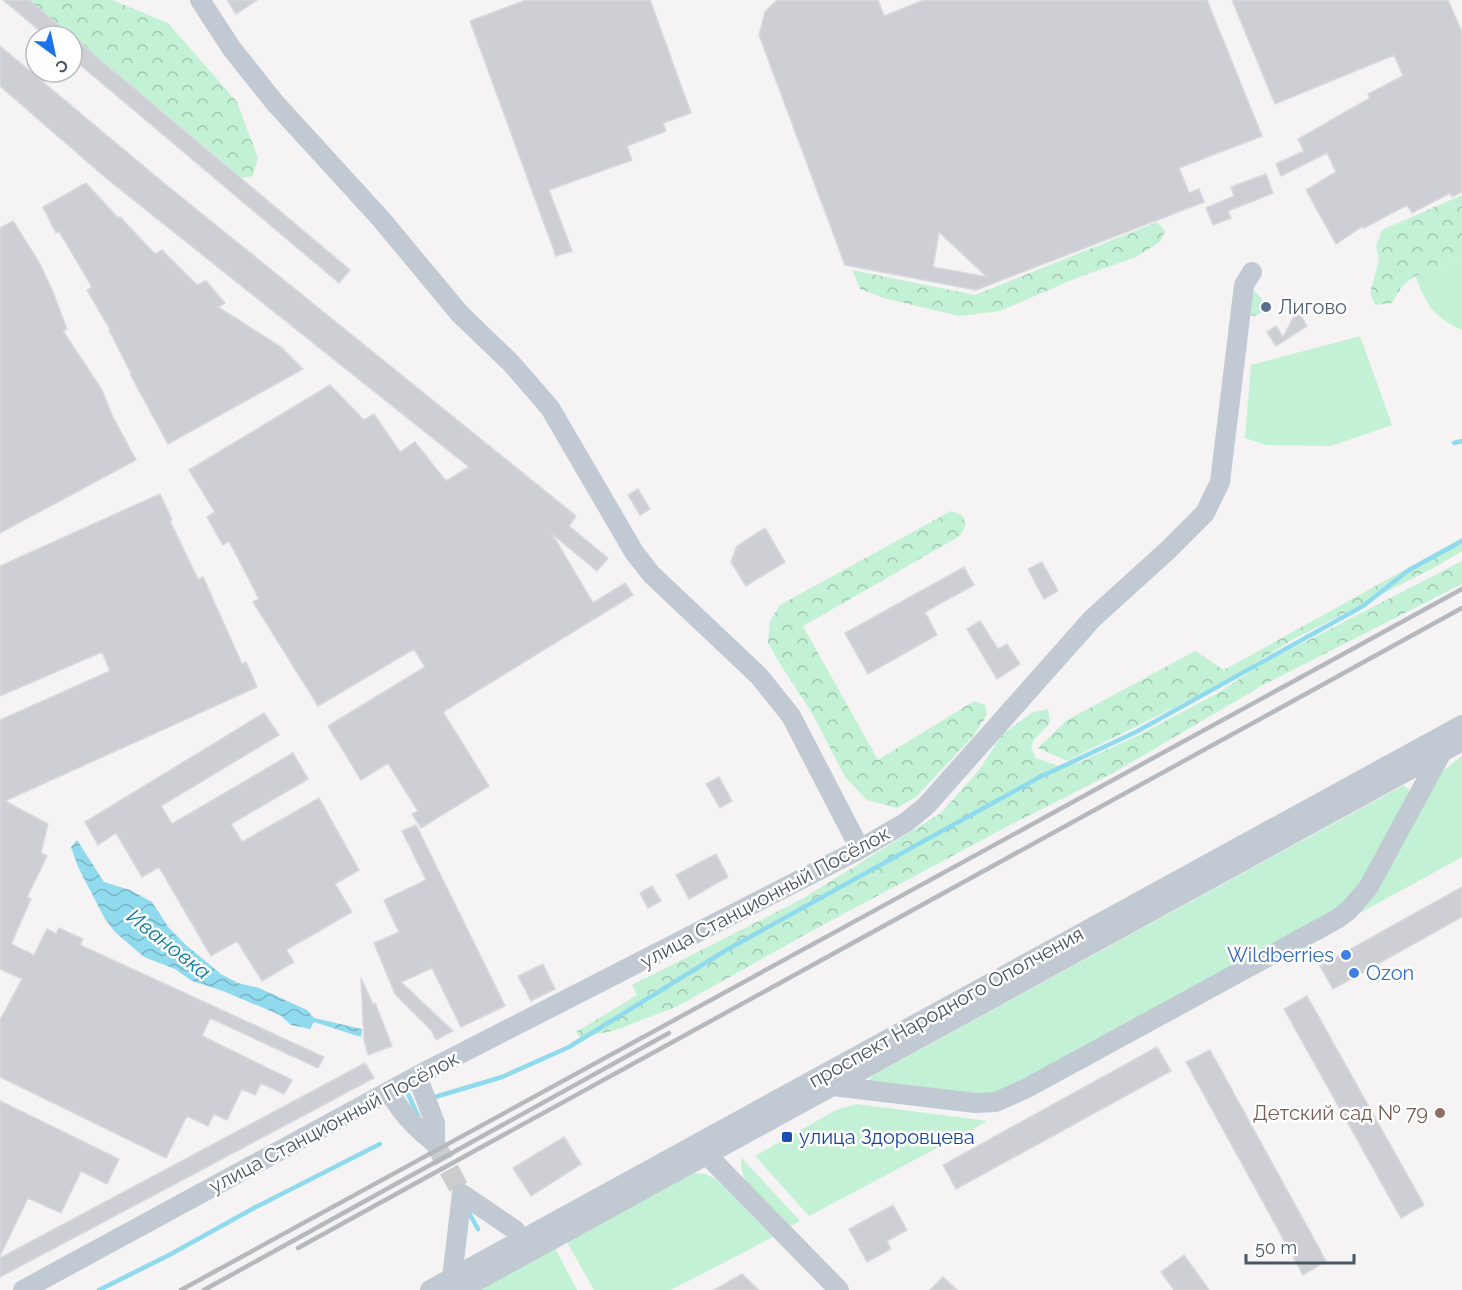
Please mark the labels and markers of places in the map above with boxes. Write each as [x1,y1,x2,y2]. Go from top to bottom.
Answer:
place label: Лигово [1278,295,1347,319]
marker: Лигово [1259,300,1273,314]
place label: Wildberries [1227,943,1334,967]
marker: Wildberries [1339,948,1353,962]
place label: Ozon [1366,961,1414,985]
marker: Ozon [1347,966,1361,980]
place label: Детский сад № 79 [1253,1101,1428,1125]
marker: Детский сад № 79 [1433,1106,1447,1120]
place label: улица Здоровцева [799,1125,975,1149]
marker: улица Здоровцева [780,1130,794,1144]

